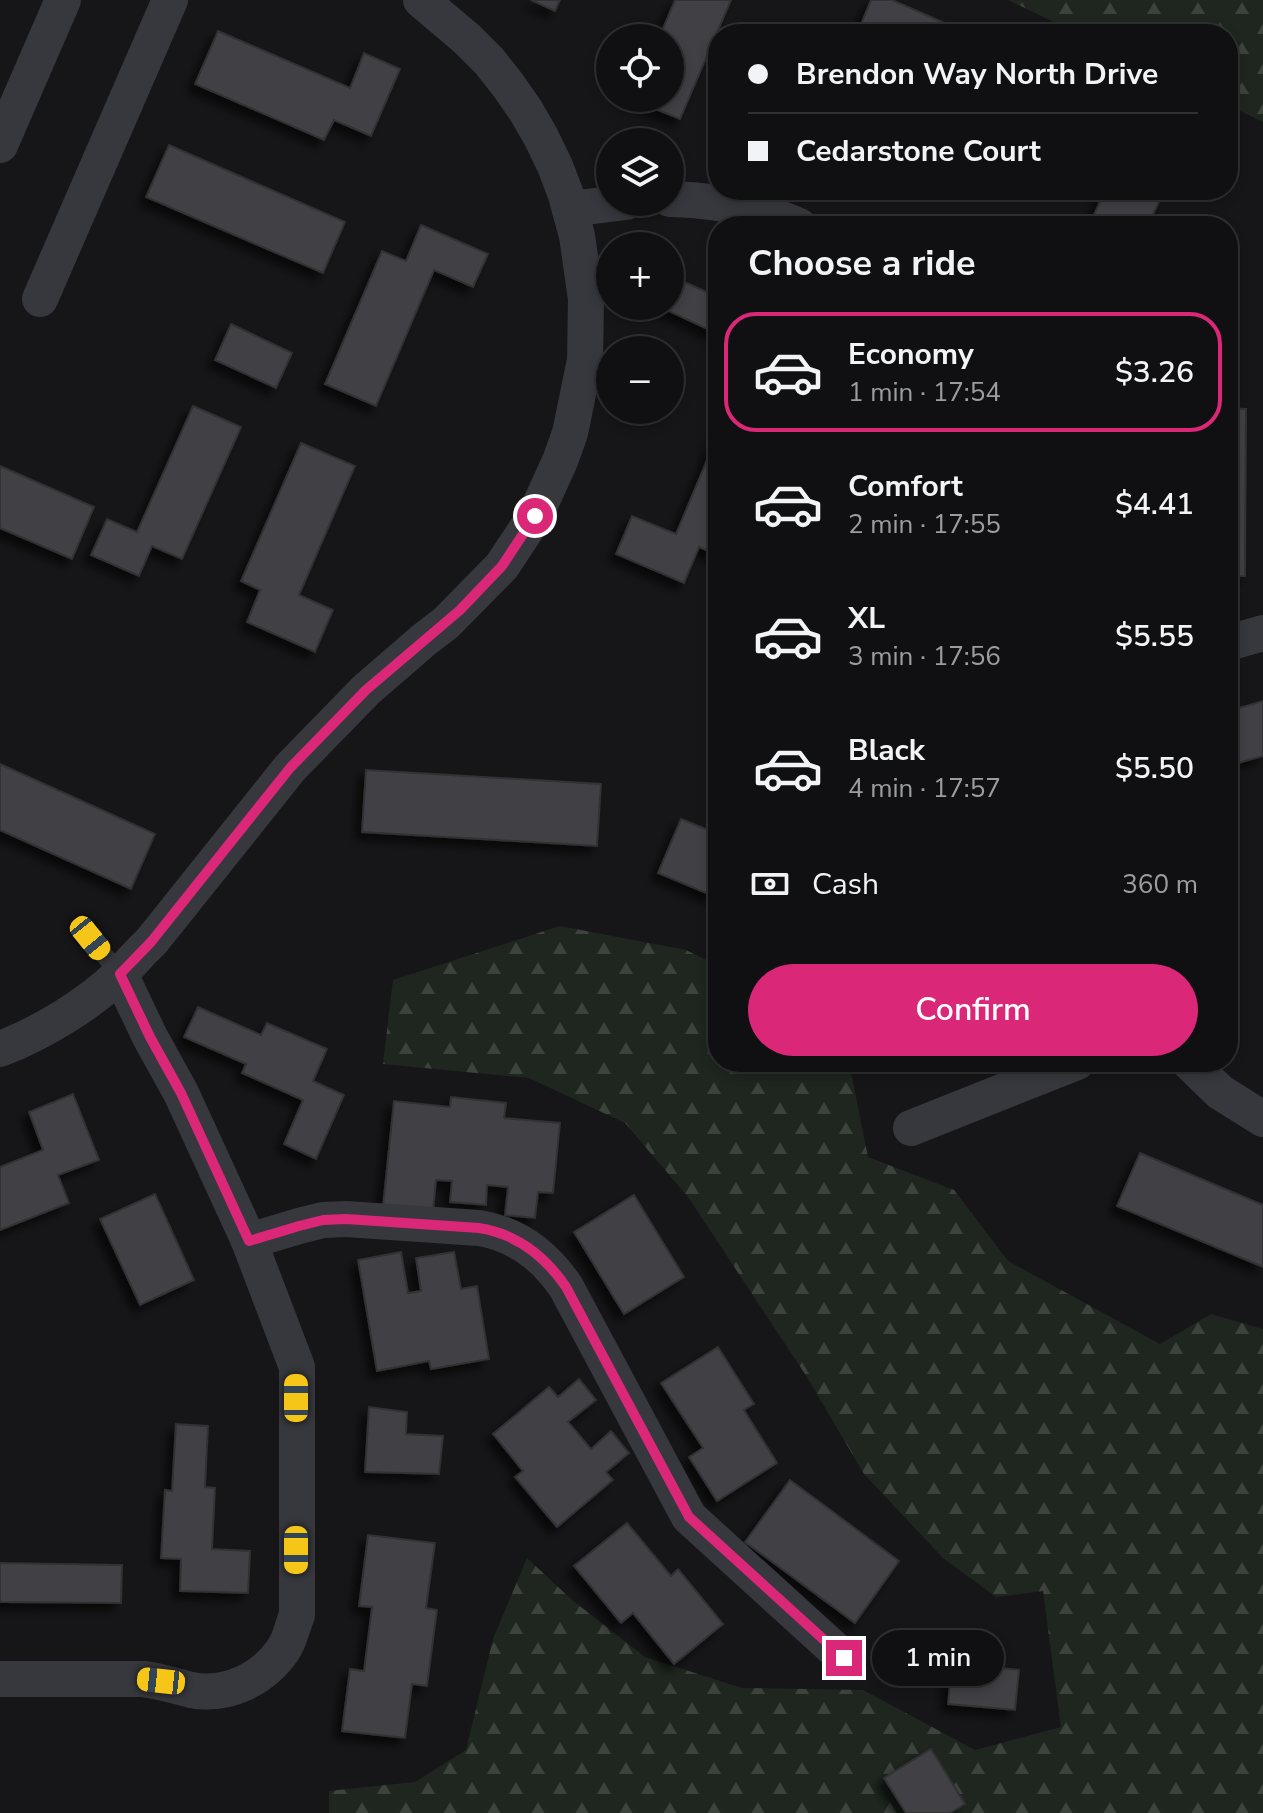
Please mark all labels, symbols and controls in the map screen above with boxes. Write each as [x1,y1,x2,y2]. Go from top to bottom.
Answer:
map controls [596,24,684,424]
button: locate [596,24,684,112]
text: Brendon Way North Drive [796,54,1158,95]
button: layers [596,128,684,216]
text: Cedarstone Court [796,131,1041,172]
button: + [596,232,684,320]
text: Choose a ride [748,239,976,288]
text: Economy [848,334,974,375]
button: − [596,336,684,424]
icon: car [752,336,824,408]
text: $3.26 [1115,352,1194,393]
text: 1 min · 17:54 [848,375,1001,410]
text: Comfort [848,466,963,507]
icon: car [752,468,824,540]
text: $4.41 [1115,484,1194,525]
route start [517,498,553,534]
text: 2 min · 17:55 [848,507,1001,542]
text: XL [848,598,885,639]
icon: car [752,600,824,672]
text: $5.55 [1115,616,1194,657]
text: 3 min · 17:56 [848,639,1001,674]
text: Black [848,730,925,771]
icon: car [752,732,824,804]
text: $5.50 [1115,748,1194,789]
text: 4 min · 17:57 [848,771,1001,806]
icon: cash [748,862,792,906]
text: Cash [812,864,879,905]
text: 360 m [1122,867,1198,902]
car [66,912,114,964]
button: Confirm [748,964,1198,1056]
car [284,1374,308,1422]
car [284,1526,308,1574]
callout: 1 min [872,1630,1004,1686]
route end [826,1640,862,1676]
text: 1 min [905,1640,971,1675]
car [136,1667,186,1695]

